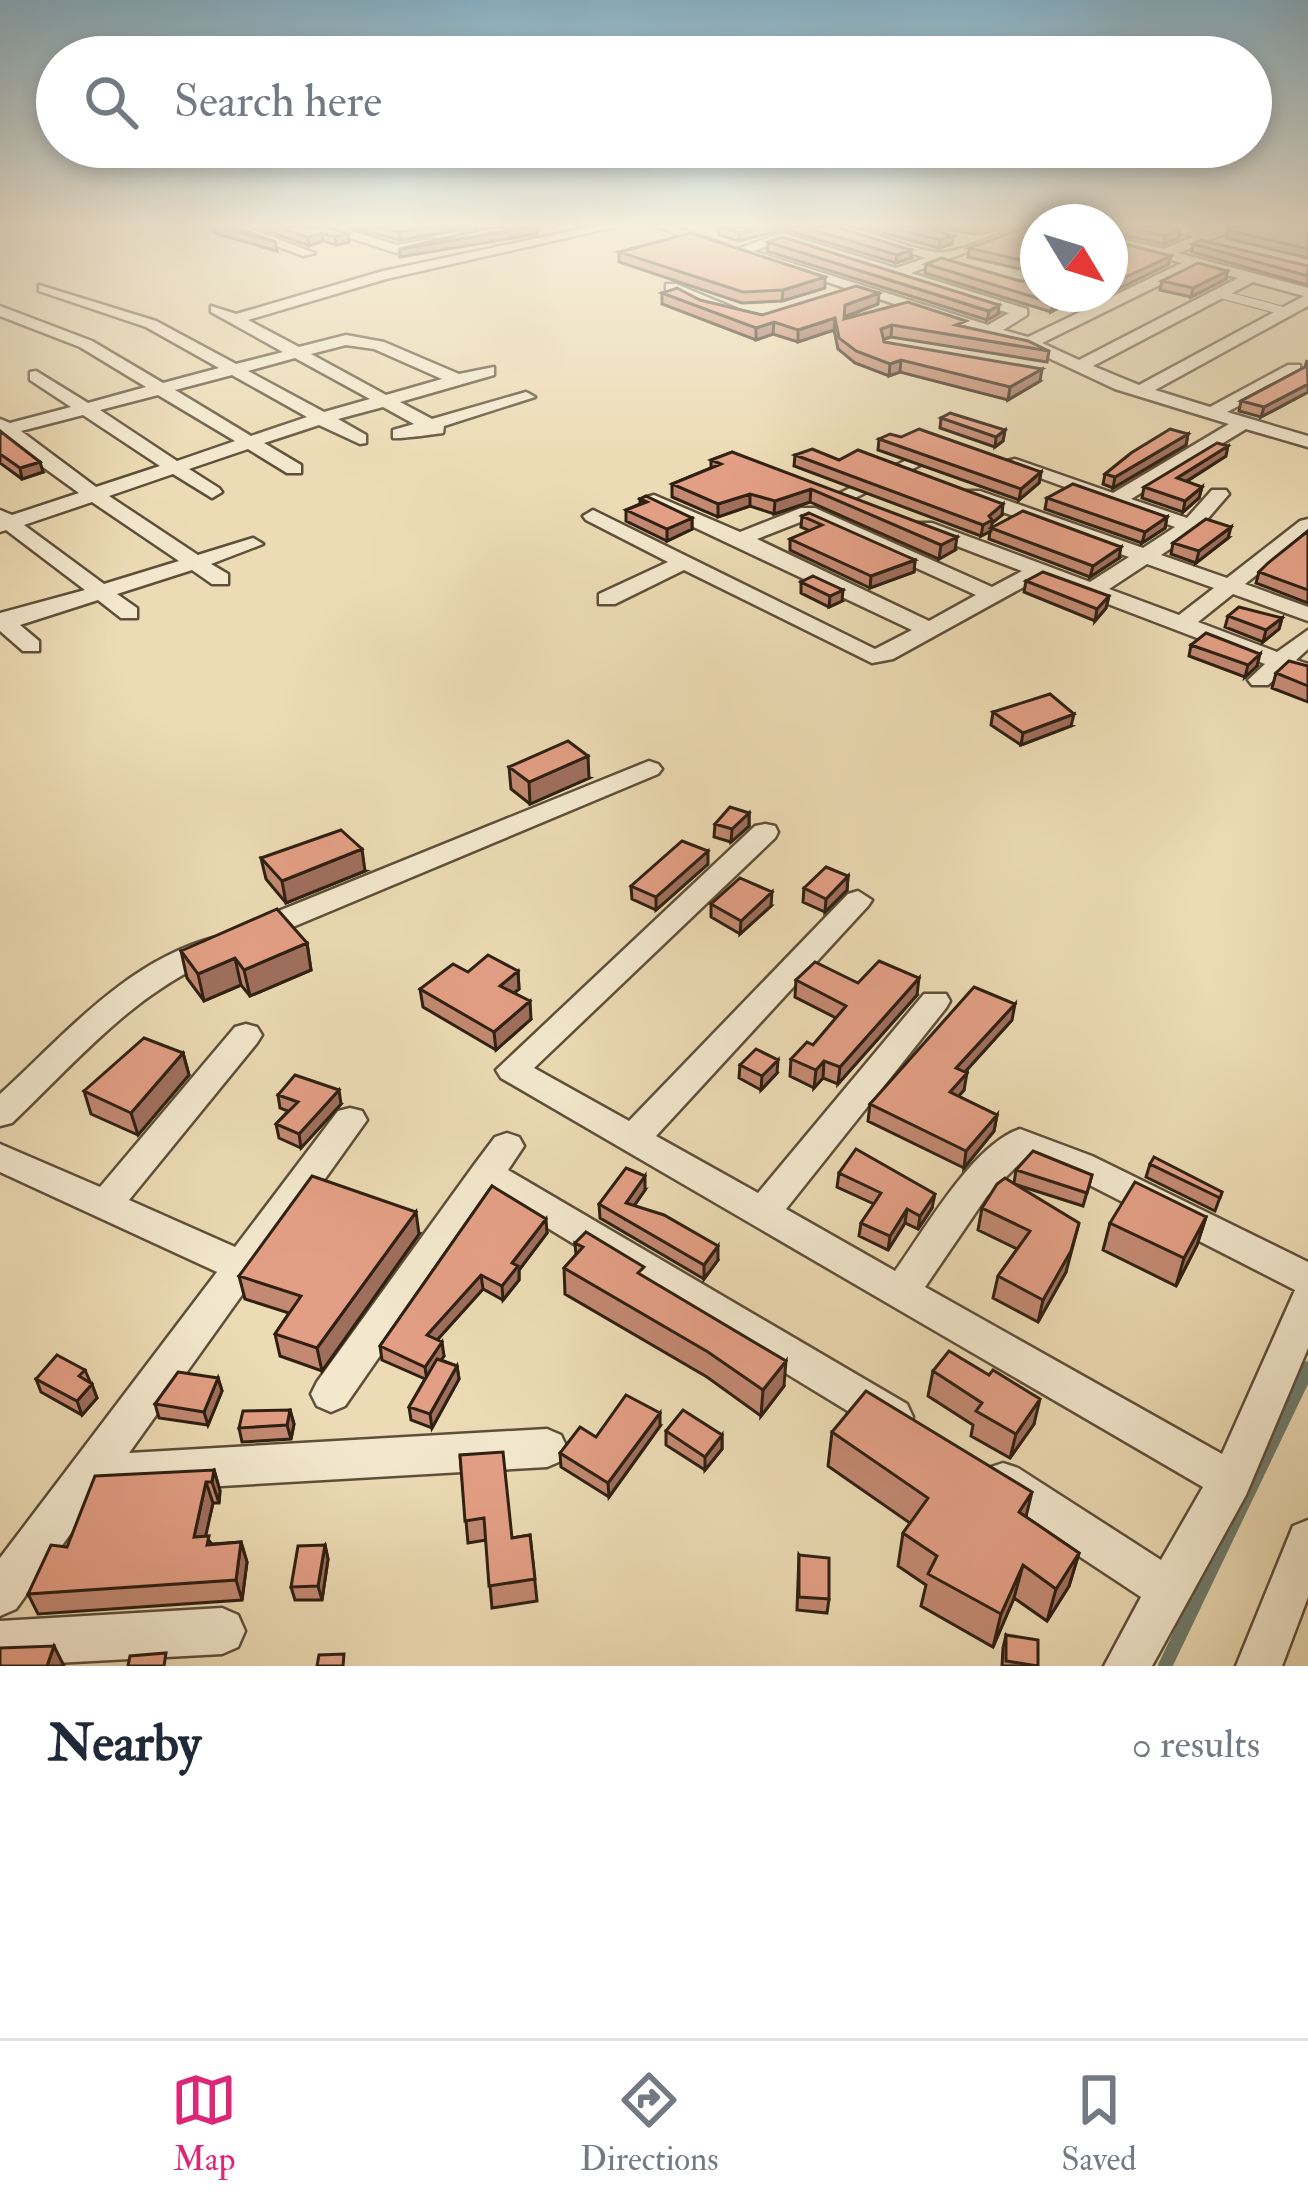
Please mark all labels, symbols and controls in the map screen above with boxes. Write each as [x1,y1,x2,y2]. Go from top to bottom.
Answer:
search box [36,36,1272,168]
icon: search [78,69,144,135]
text: Search here [174,74,382,130]
north arrow [1020,204,1128,312]
text: Nearby [48,1712,201,1776]
text: 0 results [1132,1720,1260,1769]
tab: Map [171,2067,237,2180]
tab: Directions [580,2067,719,2180]
tab: Saved [1061,2067,1137,2180]

